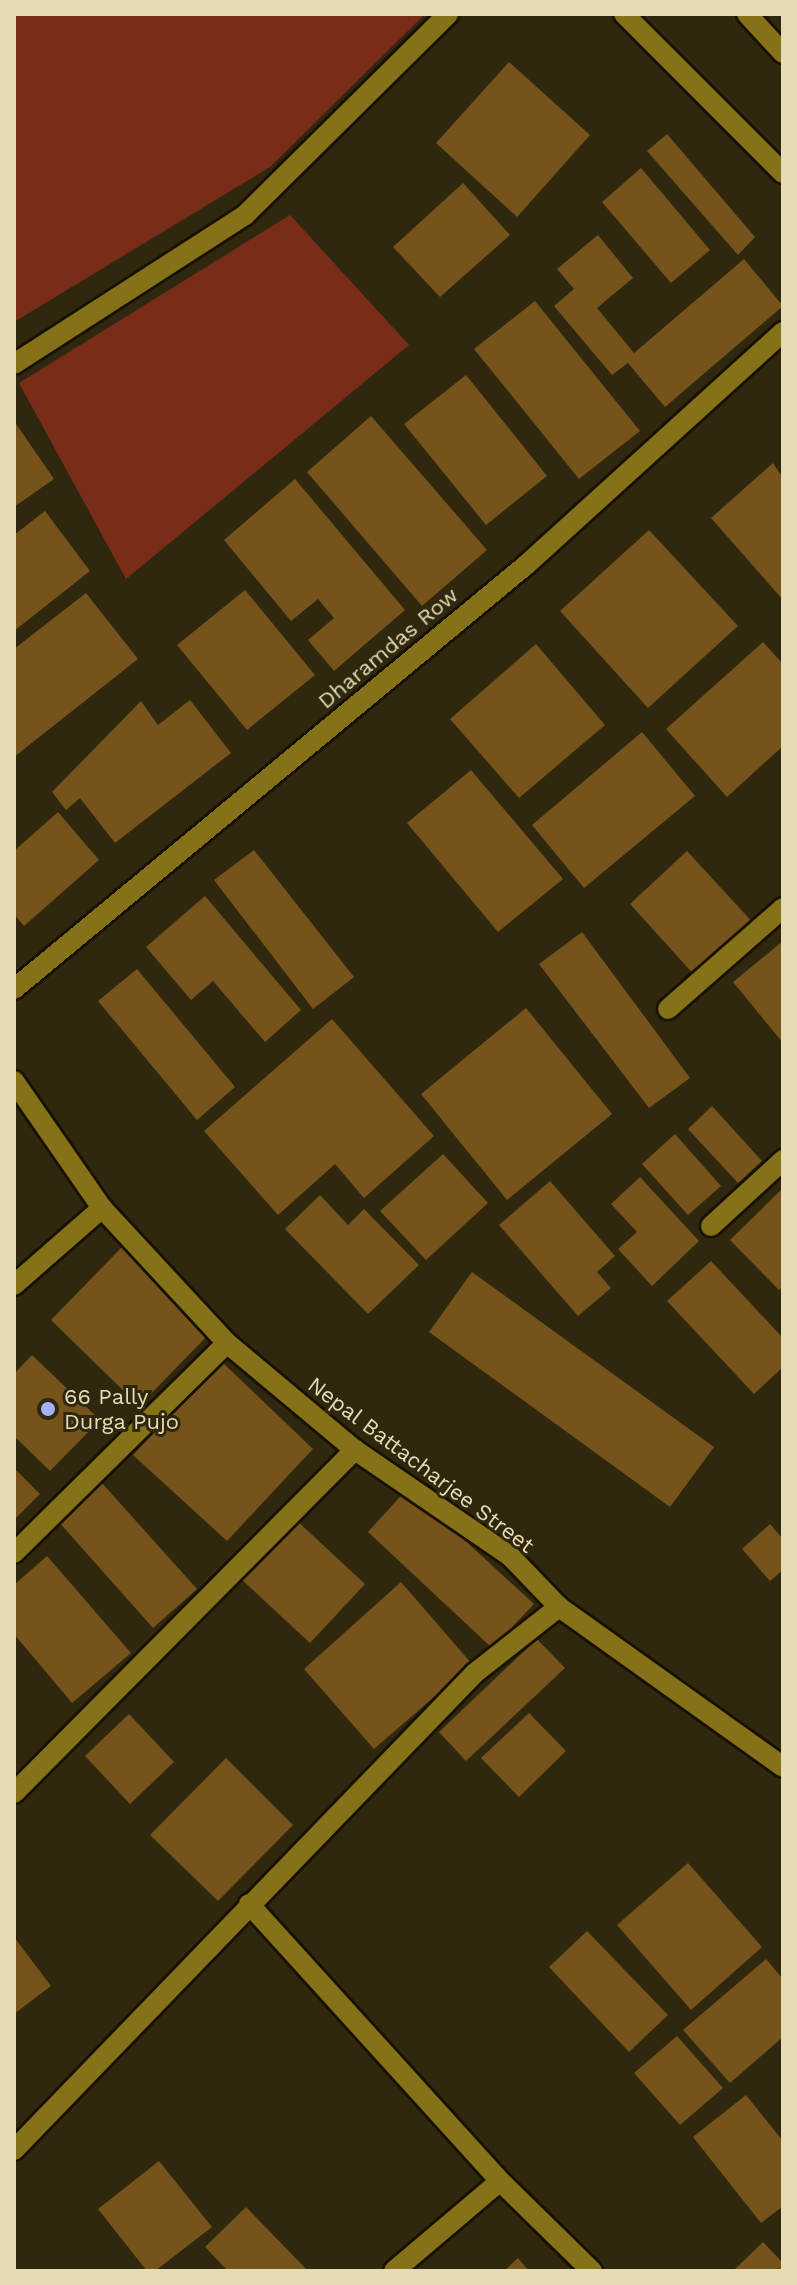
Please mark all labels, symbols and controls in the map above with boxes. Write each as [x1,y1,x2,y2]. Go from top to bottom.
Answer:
street label: Dharamdas Row [313,582,463,714]
street label: Nepal Battacharjee Street [302,1371,540,1559]
place label: 66 Pally Durga Pujo [64,1383,180,1434]
marker: 66 Pally Durga Pujo [39,1400,57,1418]

